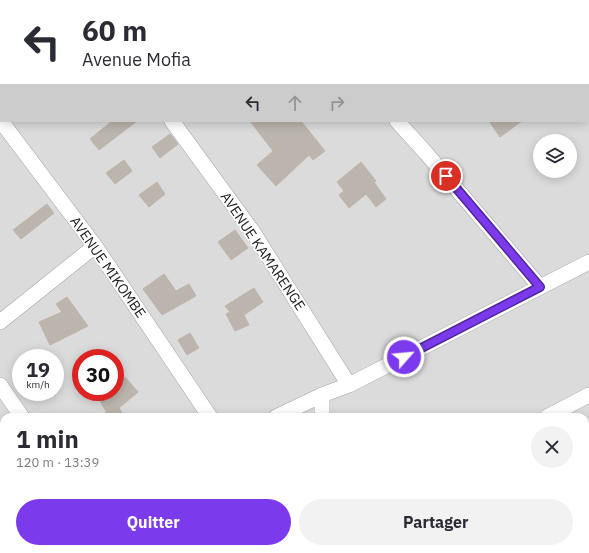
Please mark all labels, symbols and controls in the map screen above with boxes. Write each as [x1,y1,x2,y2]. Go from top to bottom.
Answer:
text: 60 m [82,12,147,49]
icon: left [16,16,68,68]
text: Avenue Mofia [82,48,191,71]
icon: left [242,92,264,114]
icon: ahead [284,92,306,114]
icon: right [326,92,348,114]
map controls [533,134,577,178]
button: layers [533,134,577,178]
pin [429,159,463,193]
icon: arrive [435,165,457,187]
street label: AVENUE KAMARENGE [217,188,309,314]
street label: AVENUE MIKOMBE [66,213,150,321]
position arrow [383,336,425,378]
speed limit sign: 30 [72,349,124,401]
text: 19 [26,356,50,383]
text: km/h [26,378,50,391]
text: 1 min [16,423,79,455]
button: close [531,426,573,468]
text: 120 m · 13:39 [16,454,99,471]
button: Quitter [16,499,291,545]
button: Partager [299,499,573,545]

